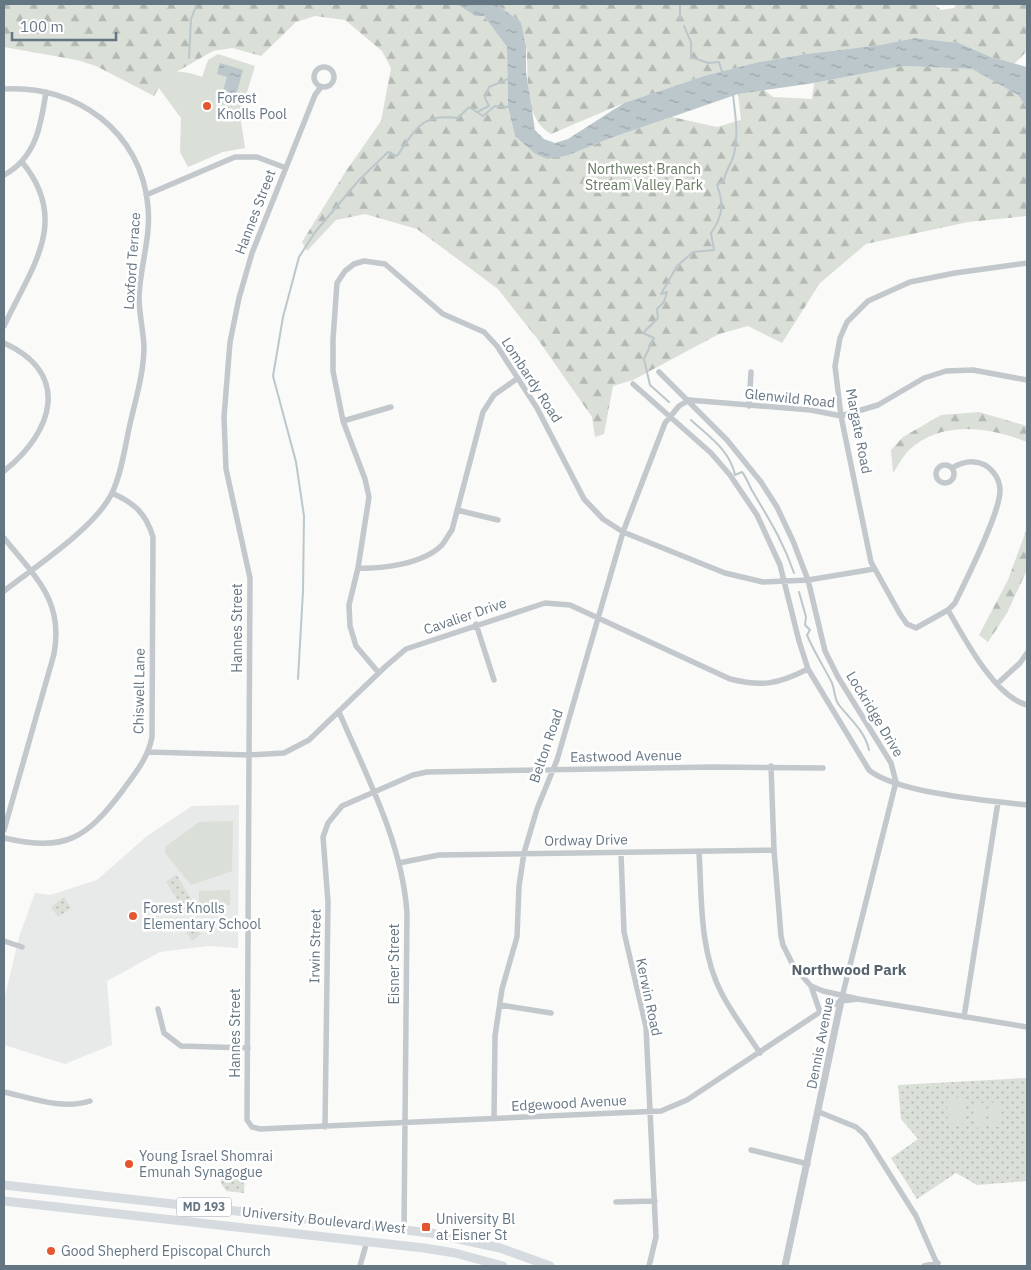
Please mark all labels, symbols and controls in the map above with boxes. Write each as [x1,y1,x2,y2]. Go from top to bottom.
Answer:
scale bar [12,10,116,42]
text: 100 m [20,17,64,36]
place label: Forest Knolls Pool [217,89,287,123]
marker: Forest Knolls Pool [201,100,213,112]
park label: Northwest Branch Stream Valley Park [585,160,704,194]
street label: Hannes Street [231,167,279,257]
street label: Loxford Terrace [120,211,144,310]
street label: Lombardy Road [498,334,566,426]
street label: Glenwild Road [744,384,836,412]
street label: Margate Road [842,387,876,475]
street label: Hannes Street [228,583,246,673]
street label: Cavalier Drive [421,593,509,639]
street label: Chiswell Lane [129,647,149,734]
street label: Lockridge Drive [842,668,908,760]
street label: Belton Road [525,707,567,785]
street label: Eastwood Avenue [570,746,682,766]
street label: Ordway Drive [544,830,628,850]
place label: Forest Knolls Elementary School [143,899,261,933]
street label: Irwin Street [305,908,325,984]
marker: Forest Knolls Elementary School [127,910,139,922]
street label: Eisner Street [385,923,403,1004]
street label: Kerwin Road [632,956,666,1038]
district label: Northwood Park [792,960,907,979]
street label: Hannes Street [226,988,244,1078]
street label: Dennis Avenue [802,995,838,1091]
street label: Edgewood Avenue [511,1091,627,1115]
place label: Young Israel Shomrai Emunah Synagogue [139,1147,273,1181]
marker: Young Israel Shomrai Emunah Synagogue [123,1158,135,1170]
road number: MD 193 [176,1198,232,1216]
street label: University Boulevard West [241,1202,407,1238]
place label: University Bl at Eisner St [436,1210,515,1244]
marker: University Bl at Eisner St [420,1221,432,1233]
place label: Good Shepherd Episcopal Church [61,1242,271,1260]
marker: Good Shepherd Episcopal Church [45,1245,57,1257]

